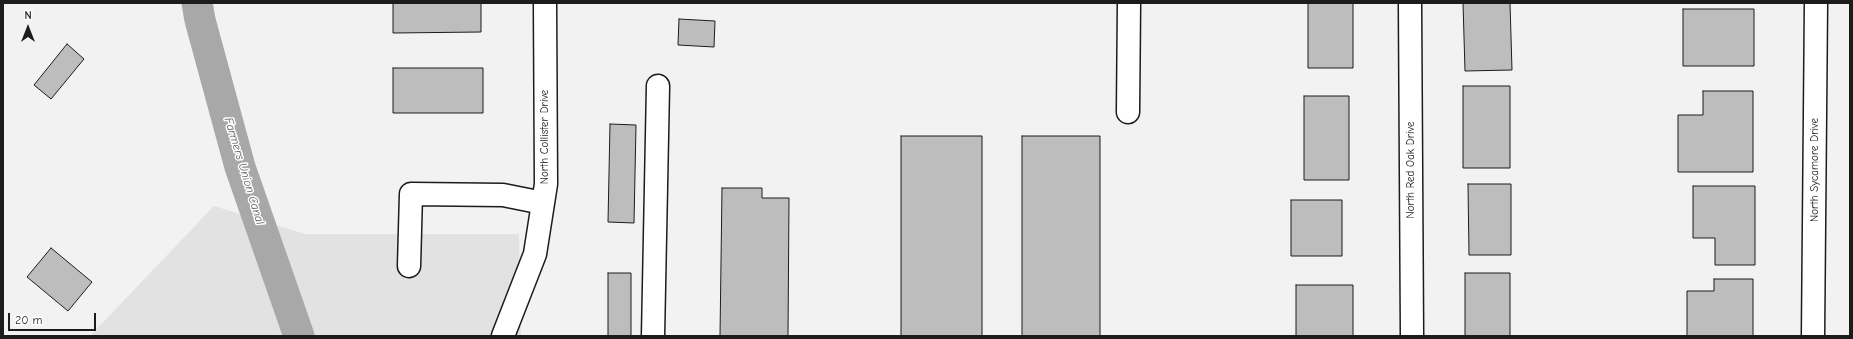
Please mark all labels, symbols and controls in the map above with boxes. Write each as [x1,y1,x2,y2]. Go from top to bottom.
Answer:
north arrow [8,8,48,48]
text: N [24,9,32,22]
street label: North Collister Drive [538,90,552,184]
water label: Farmers Union Canal [221,116,267,226]
street label: North Sycamore Drive [1808,118,1822,222]
street label: North Red Oak Drive [1404,122,1418,218]
scale bar [10,305,98,331]
text: 20 m [15,313,43,327]

